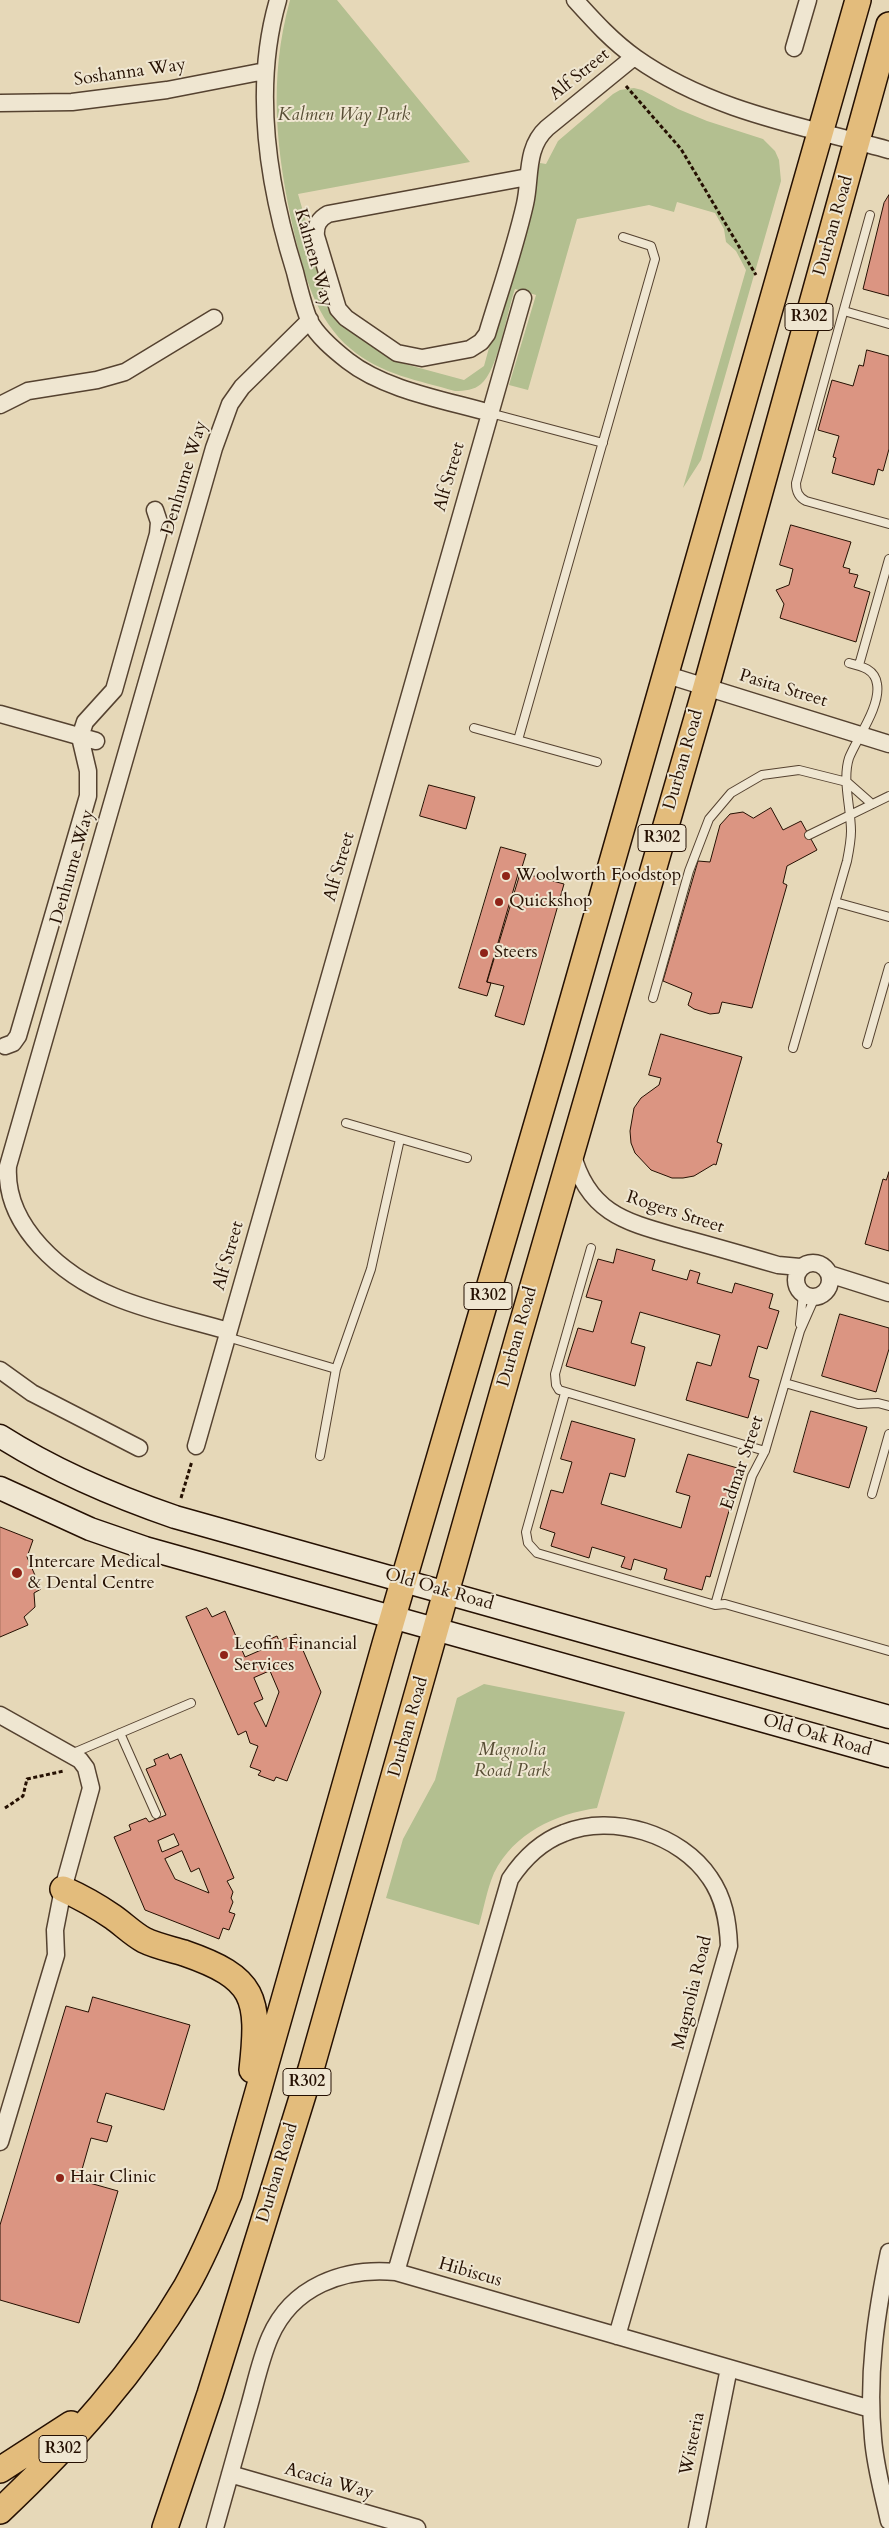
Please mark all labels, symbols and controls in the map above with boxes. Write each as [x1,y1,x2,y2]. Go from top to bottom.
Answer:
street label: Alf Street [546,44,614,106]
street label: Soshanna Way [73,54,187,92]
park label: Kalmen Way Park [278,105,410,127]
street label: Durban Road [809,173,859,279]
street label: Kalmen Way [289,206,337,310]
road number: R302 [785,304,833,330]
street label: Denhume Way [157,418,213,538]
street label: Alf Street [430,440,470,514]
street label: Pasita Street [736,665,830,713]
street label: Durban Road [659,707,709,813]
street label: Denhume Way [46,807,100,927]
road number: R302 [638,824,686,851]
street label: Alf Street [320,830,360,904]
place label: Woolworth Foodstop [516,865,681,887]
marker: Woolworth Foodstop [500,870,512,882]
place label: Quickshop [509,891,593,913]
marker: Quickshop [493,896,505,908]
place label: Steers [494,942,538,964]
marker: Steers [478,947,490,959]
street label: Rogers Street [624,1187,726,1239]
street label: Alf Street [209,1219,249,1293]
road number: R302 [464,1282,512,1310]
street label: Durban Road [493,1284,543,1390]
street label: Edmar Street [717,1413,769,1513]
place label: Intercare Medical & Dental Centre [28,1552,161,1595]
street label: Old Oak Road [382,1564,496,1616]
marker: Intercare Medical & Dental Centre [10,1566,24,1580]
place label: Leofin Financial Services [234,1634,357,1676]
marker: Leofin Financial Services [218,1649,230,1661]
street label: Durban Road [384,1674,434,1780]
street label: Old Oak Road [760,1710,874,1762]
park label: Magnolia Road Park [474,1740,550,1782]
street label: Magnolia Road [668,1934,718,2052]
road number: R302 [283,2068,331,2096]
street label: Durban Road [253,2121,303,2225]
place label: Hair Clinic [70,2167,156,2189]
marker: Hair Clinic [54,2172,66,2184]
street label: Hibiscus [436,2254,504,2292]
street label: Wisteria [676,2410,710,2478]
road number: R302 [39,2436,87,2462]
street label: Acacia Way [282,2459,376,2505]

